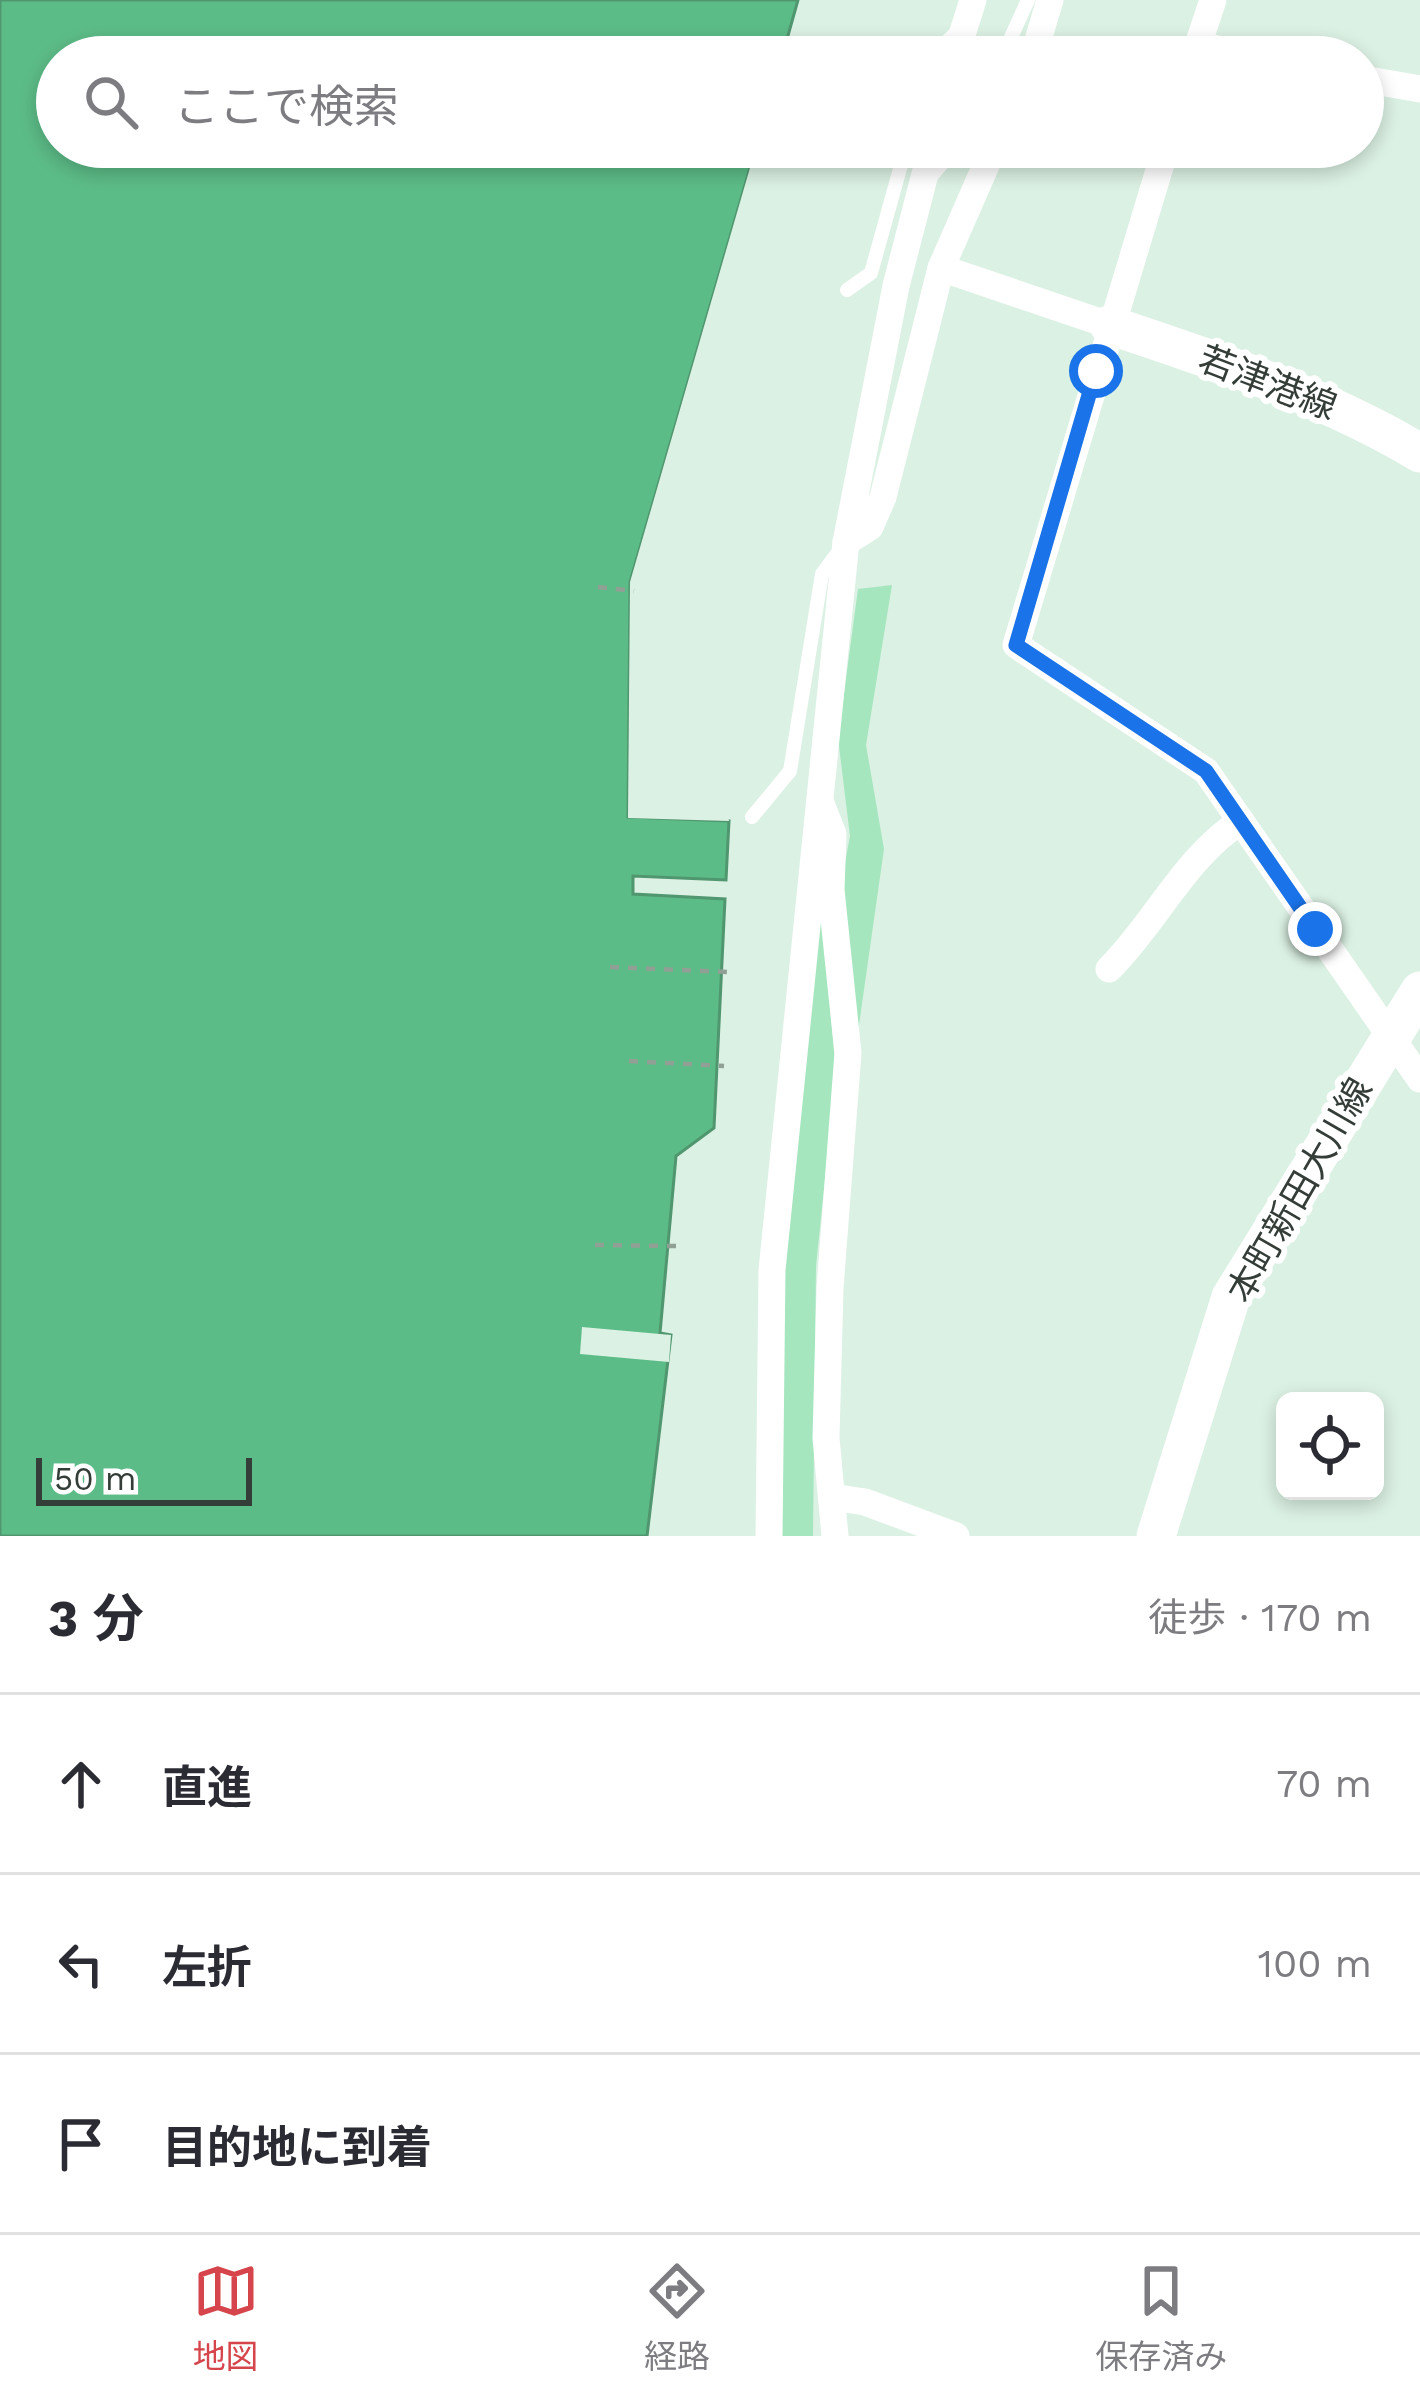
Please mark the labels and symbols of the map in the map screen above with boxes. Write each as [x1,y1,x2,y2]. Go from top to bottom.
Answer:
street label: 若津港線 [1193,338,1342,428]
route start [1069,344,1123,398]
route end [1288,902,1342,956]
street label: 本町新田大川線 [1219,1071,1381,1310]
scale bar [36,1452,252,1505]

